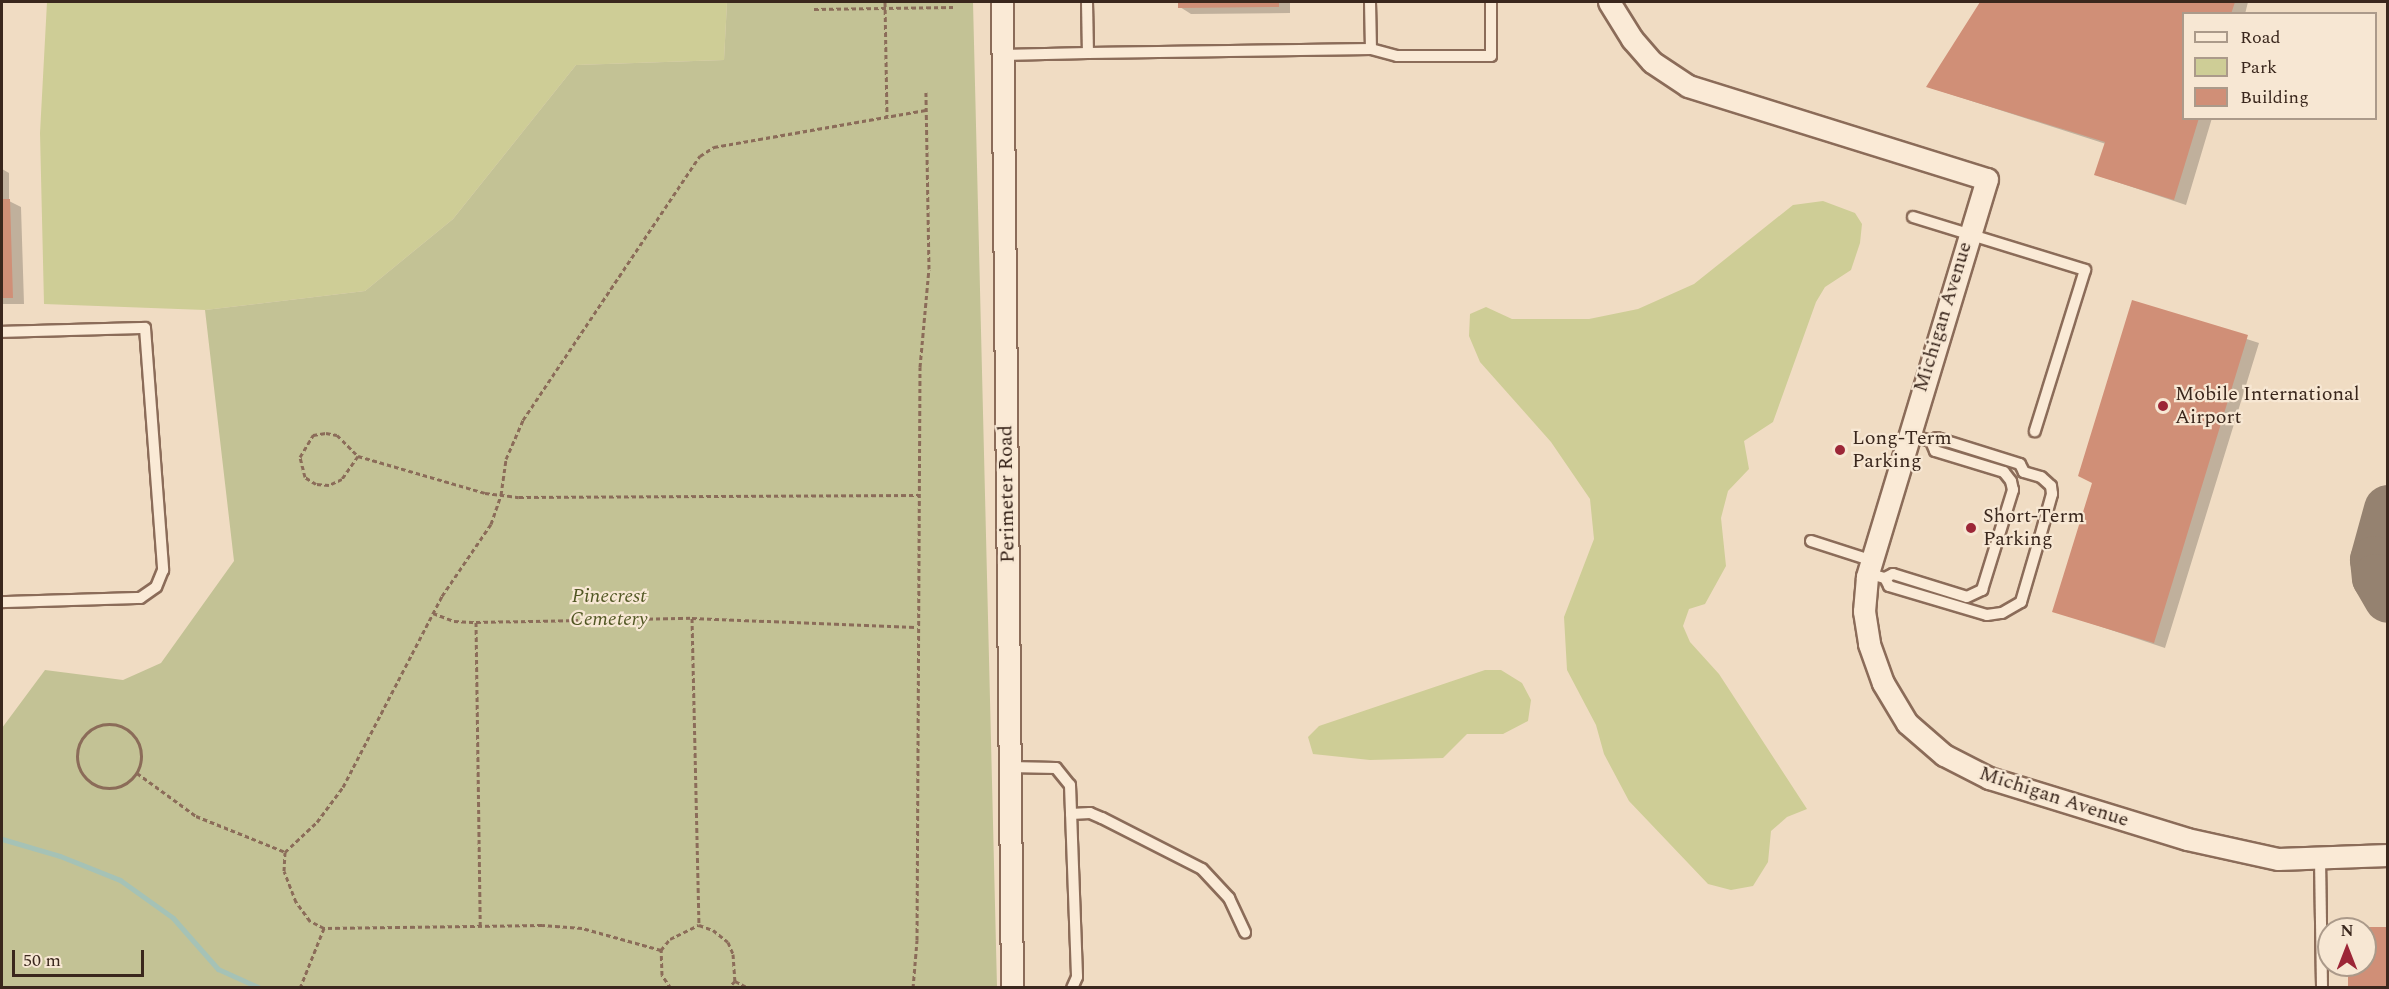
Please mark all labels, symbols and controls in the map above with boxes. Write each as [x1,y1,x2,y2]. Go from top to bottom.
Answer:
legend [2182,12,2377,120]
text: Road [2240,24,2281,51]
text: Park [2240,54,2277,81]
text: Building [2240,84,2309,111]
street label: Michigan Avenue [1909,239,1977,395]
place label: Mobile International Airport [2175,382,2360,429]
marker: Mobile International Airport [2156,399,2170,413]
street label: Perimeter Road [994,425,1020,563]
place label: Long-Term Parking [1852,426,1952,473]
marker: Long-Term Parking [1833,443,1847,457]
place label: Short-Term Parking [1983,504,2085,551]
marker: Short-Term Parking [1964,521,1978,535]
park label: Pinecrest Cemetery [570,585,648,632]
street label: Michigan Avenue [1976,761,2132,833]
north arrow [2317,917,2377,977]
text: N [2340,919,2354,943]
scale bar [15,938,147,976]
text: 50 m [23,947,61,974]

